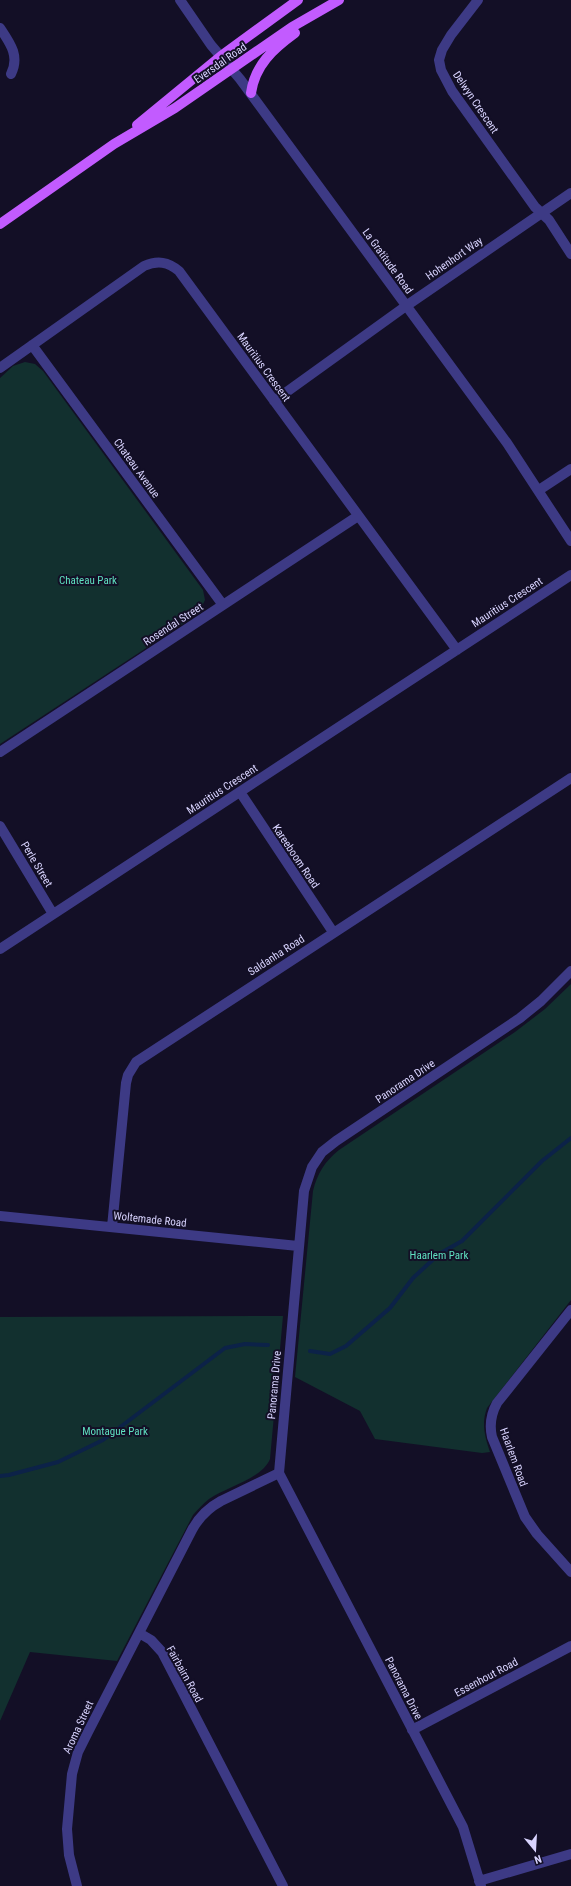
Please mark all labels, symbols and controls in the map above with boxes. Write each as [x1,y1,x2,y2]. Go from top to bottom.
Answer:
street label: Eversdal Road [191,40,249,86]
street label: Delwyn Crescent [450,69,501,136]
street label: La Gratitude Road [360,226,416,296]
street label: Hohenhort Way [423,234,486,283]
street label: Mauritius Crescent [234,330,293,404]
street label: Chateau Avenue [111,436,162,500]
park label: Chateau Park [59,574,117,587]
street label: Mauritius Crescent [469,575,545,630]
street label: Rosendal Street [141,600,206,649]
street label: Mauritius Crescent [184,762,260,817]
street label: Kareeboom Road [269,822,322,891]
street label: Perle Street [18,839,55,889]
street label: Saldanha Road [246,932,307,979]
street label: Panorama Drive [373,1057,437,1106]
street label: Woltemade Road [113,1209,187,1230]
park label: Haarlem Park [410,1249,468,1262]
street label: Panorama Drive [265,1350,284,1420]
park label: Montague Park [82,1425,148,1438]
street label: Haarlem Road [497,1426,530,1488]
street label: Fairbairn Road [164,1644,205,1705]
street label: Panorama Drive [382,1655,425,1722]
street label: Essenhout Road [452,1655,520,1700]
street label: Aroma Street [61,1699,96,1756]
north arrow [515,1830,555,1870]
text: N [532,1852,543,1866]

